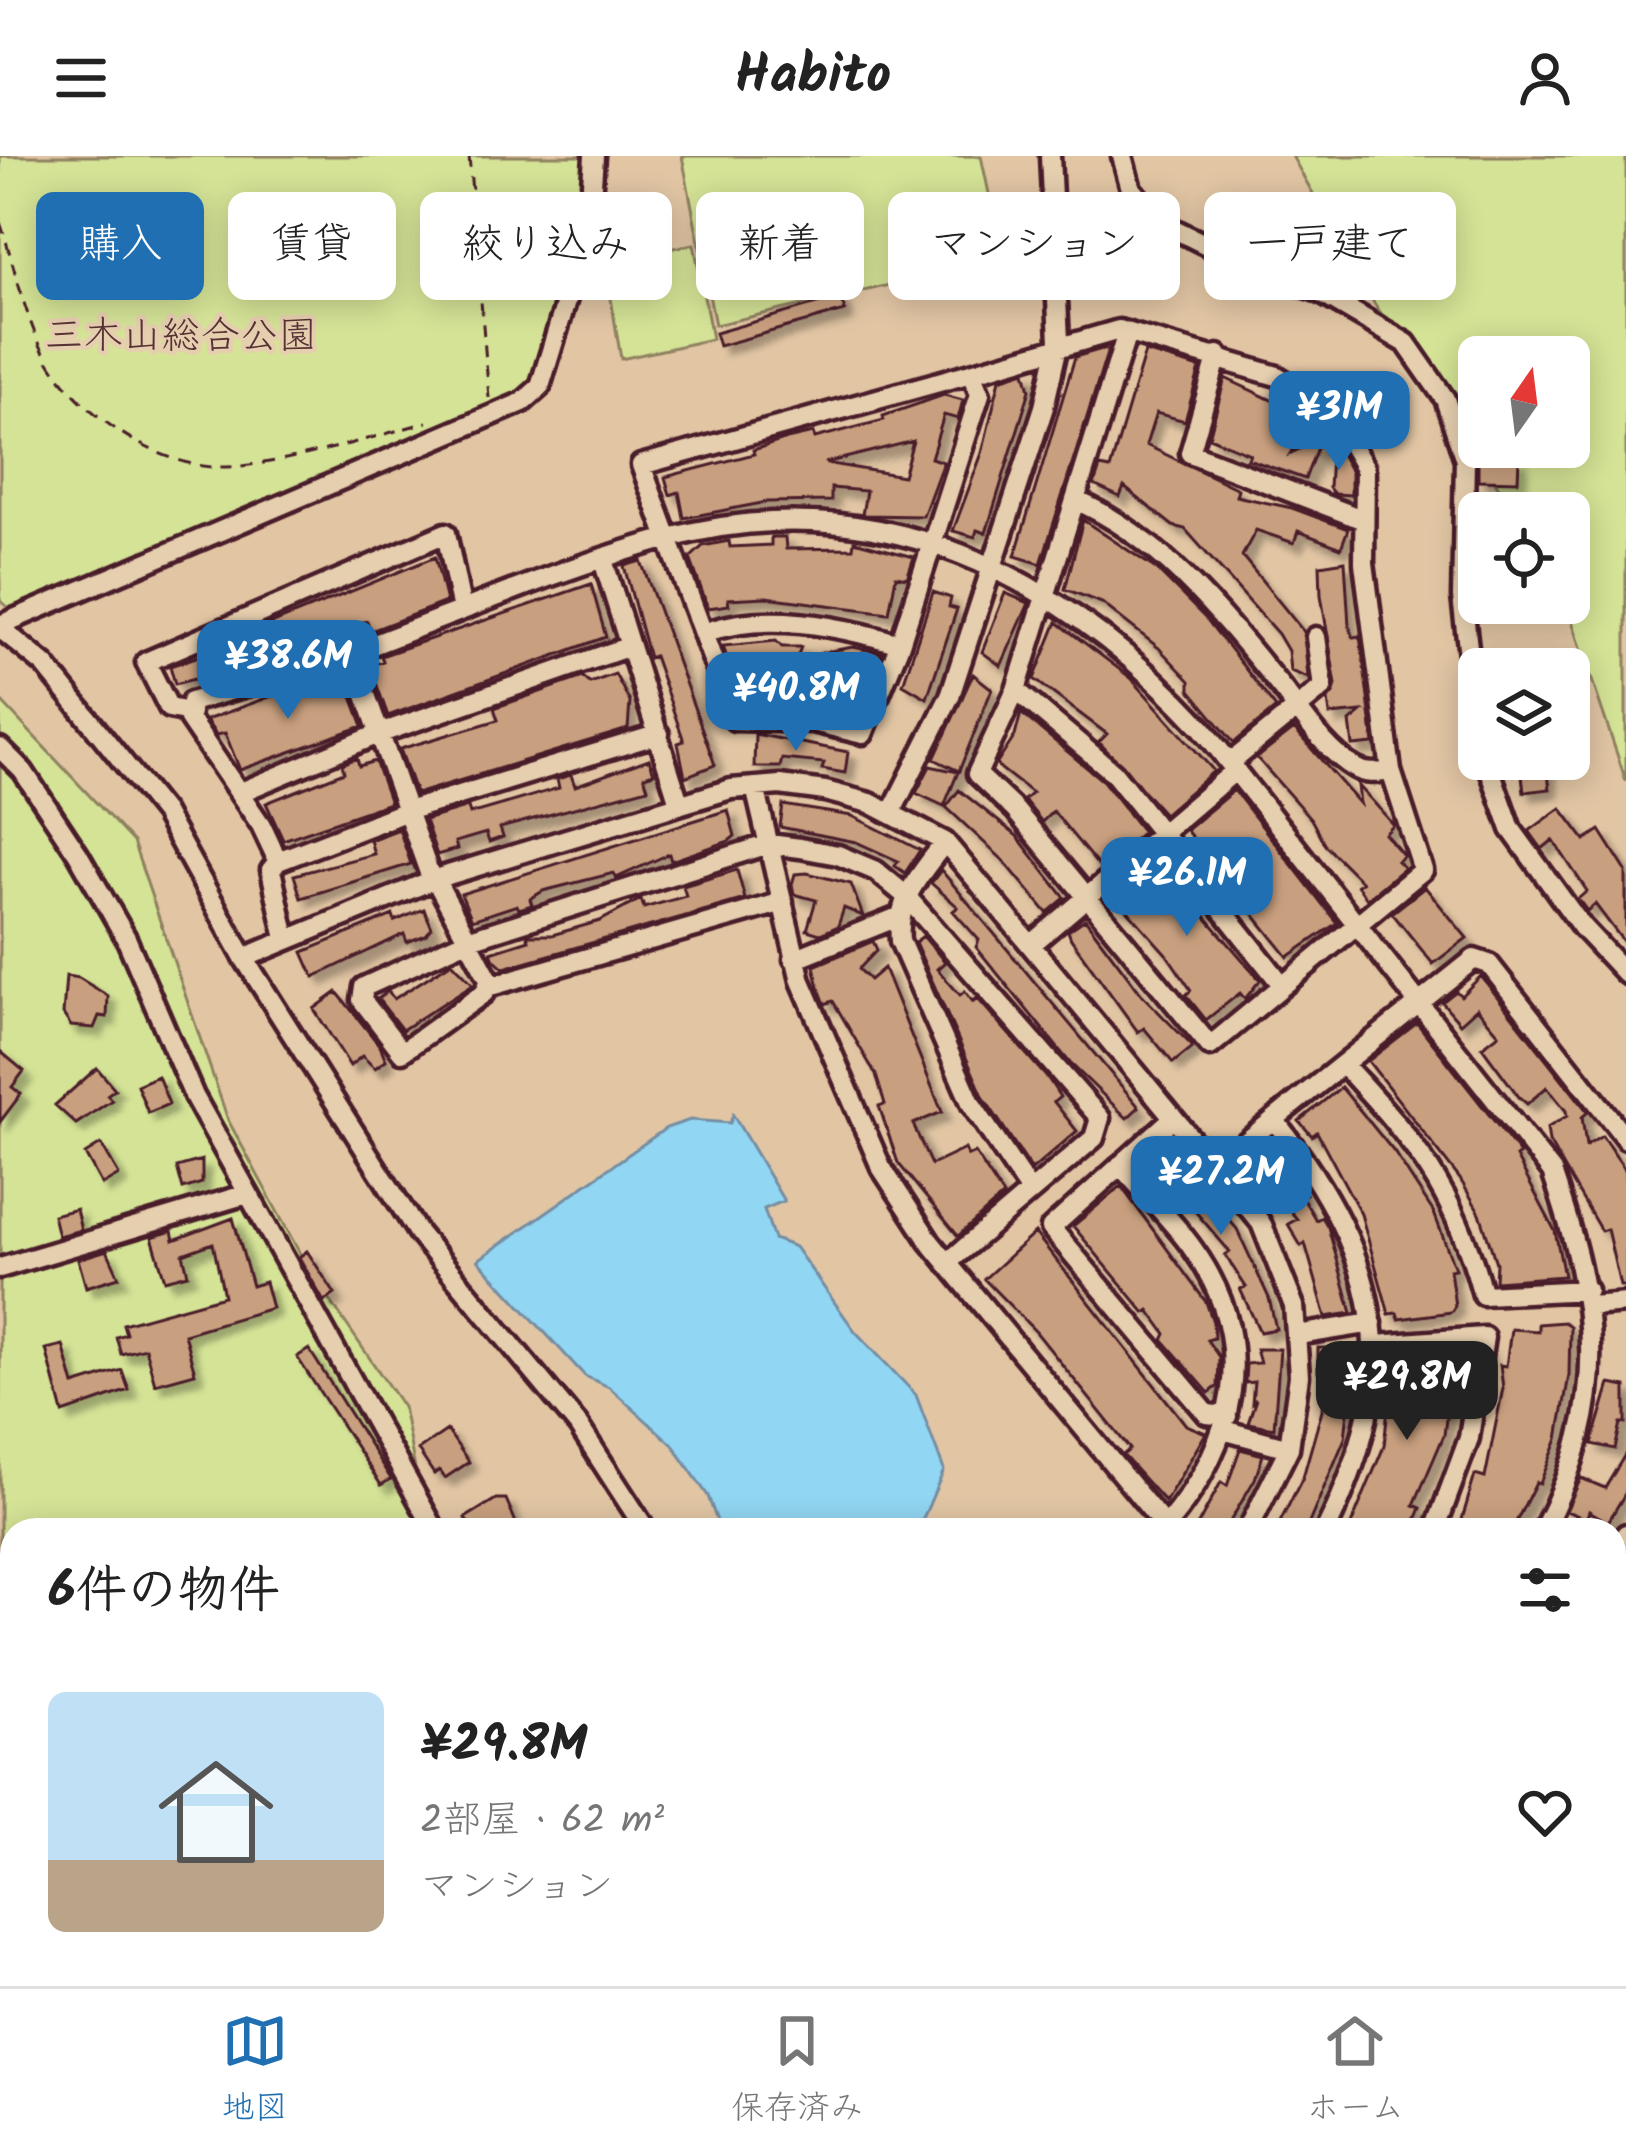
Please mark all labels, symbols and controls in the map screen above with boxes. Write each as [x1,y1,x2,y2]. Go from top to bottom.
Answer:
text: Habito [735,35,891,121]
icon: menu [48,45,114,111]
icon: person [1512,45,1578,111]
chip: 購入 [36,192,204,300]
chip: 賃貸 [228,192,396,300]
chip: 絞り込み [420,192,672,300]
chip: 新着 [696,192,864,300]
chip: マンション [888,192,1180,300]
chip: 一戸建て [1204,192,1456,300]
park label: 三木山総合公園 [44,307,318,369]
north arrow [1458,336,1590,468]
map controls [1458,336,1590,780]
pin: ¥31M [1268,371,1410,473]
text: ¥31M [1296,379,1382,441]
button: locate [1458,492,1590,624]
pin: ¥38.6M [190,620,386,722]
text: ¥38.6M [224,628,352,690]
button: layers [1458,648,1590,780]
pin: ¥40.8M [698,652,894,754]
text: ¥40.8M [733,660,859,722]
pin: ¥26.1M [1089,837,1285,939]
text: ¥26.1M [1128,845,1246,907]
pin: ¥27.2M [1123,1136,1319,1238]
text: ¥27.2M [1158,1144,1284,1206]
pin: ¥29.8M [1309,1341,1505,1443]
text: ¥29.8M [1343,1349,1471,1411]
text: 6件の物件 [48,1552,280,1633]
icon: filters [1512,1557,1578,1623]
text: ¥29.8M [420,1706,588,1787]
icon: home [144,1740,288,1884]
icon: heart [1512,1779,1578,1845]
text: 2部屋 · 62 m² [420,1791,664,1853]
text: マンション [420,1857,613,1919]
tab: 地図 [222,2008,288,2136]
tab: 保存済み [731,2008,863,2136]
tab: ホーム [1307,2008,1404,2136]

